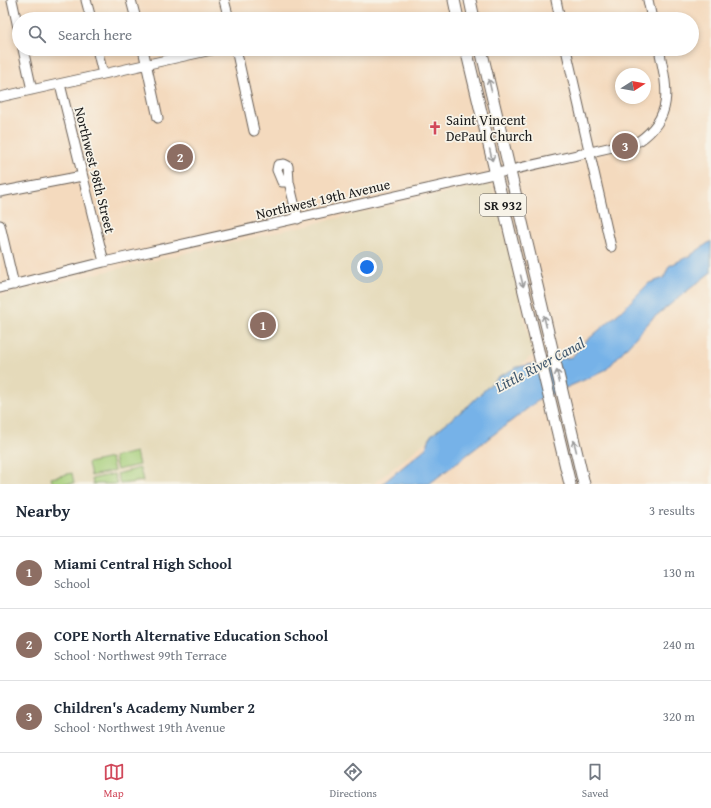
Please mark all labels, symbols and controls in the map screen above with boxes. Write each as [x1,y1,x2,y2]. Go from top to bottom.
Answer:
search box [12,12,699,56]
icon: search [26,23,48,45]
text: Search here [58,24,132,45]
north arrow [615,68,651,104]
one-way arrow [485,79,493,92]
street label: Northwest 98th Street [70,105,120,235]
place label: Saint Vincent DePaul Church [446,110,532,146]
church icon: Saint Vincent DePaul Church [427,120,443,136]
pin: 3 [612,131,638,161]
pin: 2 [167,142,193,172]
one-way arrow [488,148,495,161]
street label: Northwest 19th Avenue [254,174,392,224]
road number: SR 932 [480,194,526,216]
your location [357,257,377,277]
one-way arrow [518,275,526,288]
pin: 1 [250,310,276,340]
one-way arrow [540,315,548,328]
water label: Little River Canal [490,332,589,397]
one-way arrow [554,370,561,383]
one-way arrow [571,440,578,453]
text: Nearby [16,498,70,523]
text: 3 results [649,501,695,520]
text: Miami Central High School [54,553,232,574]
text: 1 [26,563,32,582]
text: 130 m [663,563,695,582]
text: School [54,574,90,593]
text: COPE North Alternative Education School [54,625,328,646]
text: 2 [26,635,32,654]
text: 240 m [663,635,695,654]
text: School · Northwest 99th Terrace [54,646,227,665]
text: Children's Academy Number 2 [54,697,255,718]
text: 3 [26,707,32,726]
text: 320 m [663,707,695,726]
text: School · Northwest 19th Avenue [54,718,225,737]
tab: Map [103,761,125,801]
tab: Directions [330,761,377,801]
tab: Saved [582,761,608,801]

